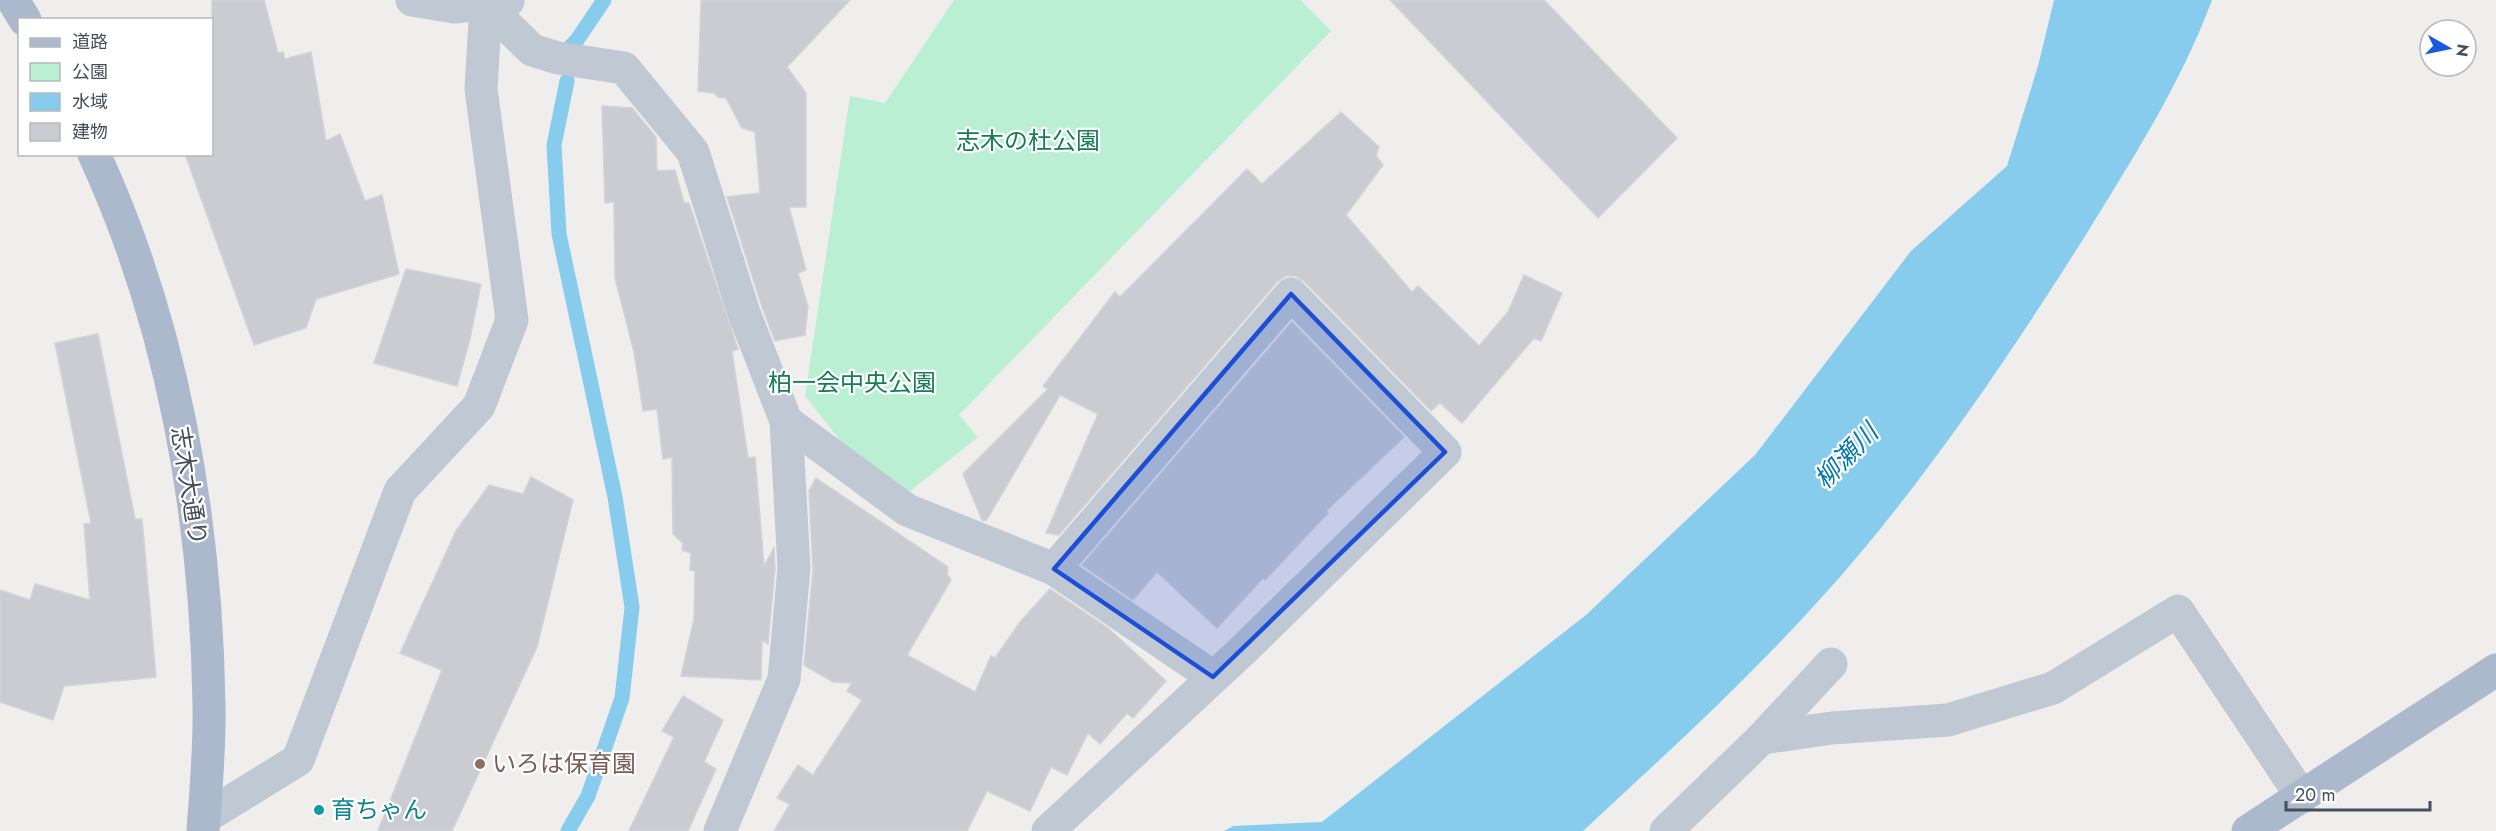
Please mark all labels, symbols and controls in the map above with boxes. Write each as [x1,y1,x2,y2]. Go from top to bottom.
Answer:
legend [18,18,213,156]
north arrow [2418,18,2478,78]
text: 道路 [72,29,108,55]
text: N [2450,42,2475,58]
text: 公園 [72,59,108,85]
text: 水域 [72,89,108,115]
text: 建物 [72,119,108,145]
park label: 志木の杜公園 [956,123,1100,158]
park label: 柏一会中央公園 [768,365,936,400]
water label: 柳瀬川 [1805,413,1889,497]
street label: 志木大通り [163,424,216,548]
place label: いろは保育園 [492,746,636,781]
marker: いろは保育園 [473,757,487,771]
scale bar [2286,774,2430,812]
text: 20 m [2295,782,2335,808]
place label: 育ちゃん [331,792,427,827]
marker: 育ちゃん [312,803,326,817]

